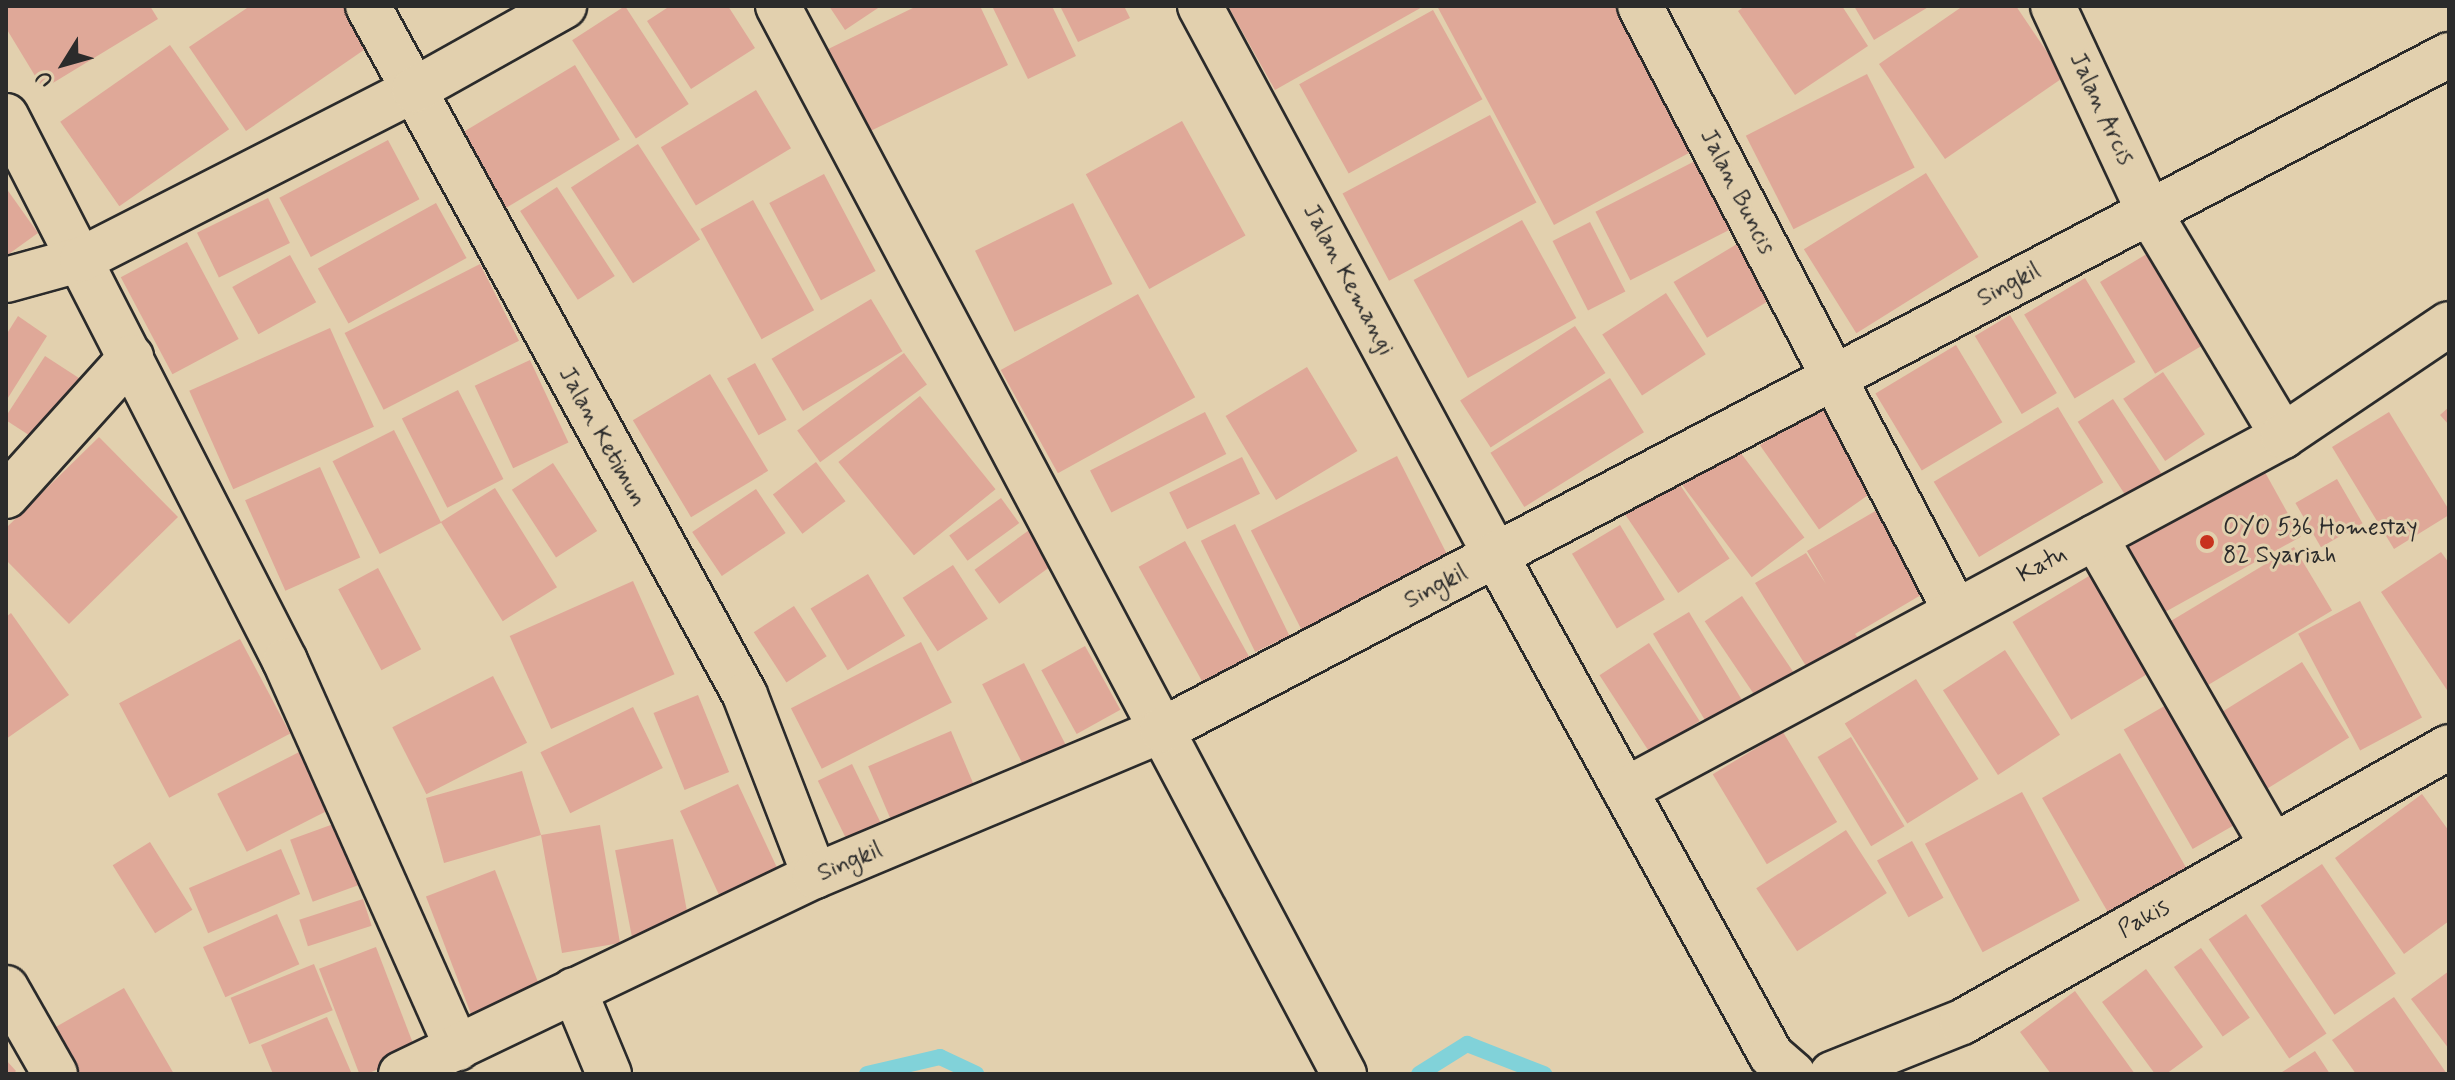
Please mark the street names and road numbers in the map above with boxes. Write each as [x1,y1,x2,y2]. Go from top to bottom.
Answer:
street label: Jalan Arcis [2062,48,2140,170]
street label: Jalan Buncis [1694,125,1780,259]
street label: Jalan Kemangi [1296,200,1400,360]
street label: Singkil [1972,256,2046,314]
street label: Jalan Ketimun [552,362,652,512]
street label: Katu [2013,540,2071,590]
street label: Singkil [1399,558,1473,616]
street label: Singkil [813,836,887,888]
street label: Pakis [2113,893,2175,945]

